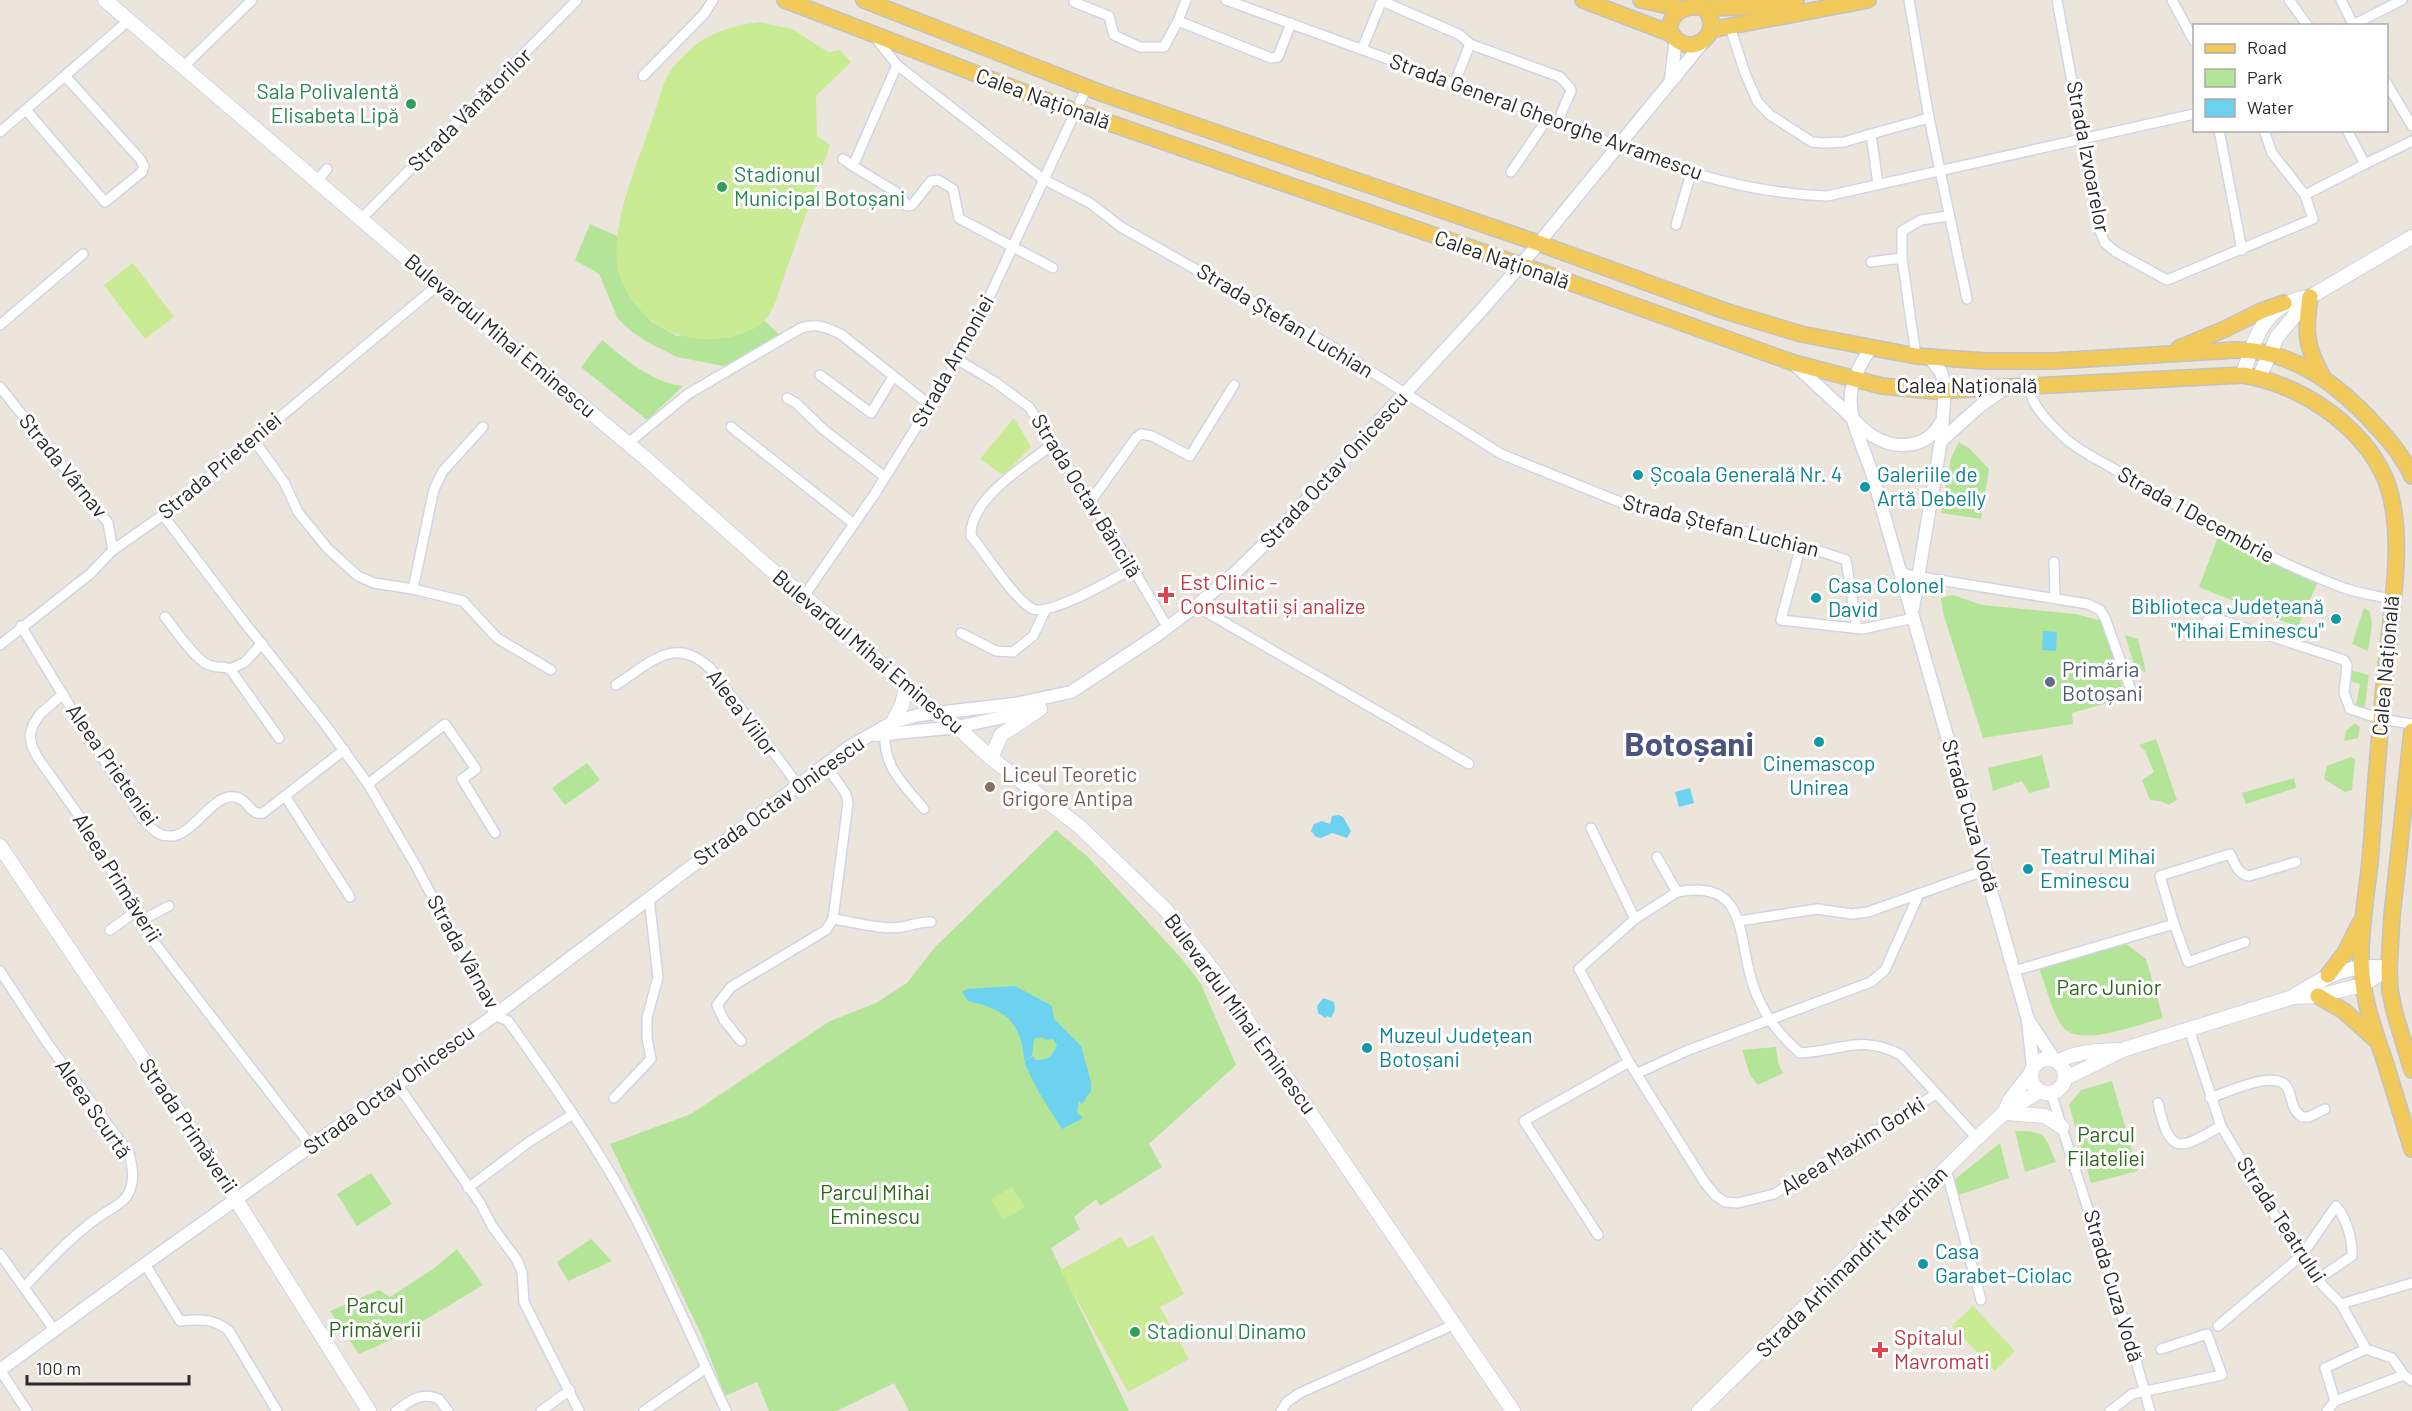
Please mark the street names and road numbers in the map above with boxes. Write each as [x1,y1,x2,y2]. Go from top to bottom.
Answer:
street label: Strada Vânătorilor [402,42,536,176]
street label: Strada General Gheorghe Avramescu [1387,47,1706,184]
street label: Calea Națională [973,62,1114,133]
street label: Strada Izvoarelor [2063,79,2116,235]
street label: Calea Națională [1432,224,1573,293]
street label: Bulevardul Mihai Eminescu [400,248,601,422]
street label: Strada Ștefan Luchian [1193,257,1379,382]
street label: Strada Armoniei [905,290,998,431]
street label: Calea Națională [1896,372,2038,397]
street label: Strada Octav Onicescu [1254,386,1412,552]
street label: Strada Prieteniei [152,406,286,524]
street label: Strada Vârnav [15,408,114,522]
street label: Strada Octav Băncilă [1027,409,1148,581]
street label: Strada 1 Decembrie [2114,460,2280,567]
street label: Strada Ștefan Luchian [1621,488,1822,561]
street label: Bulevardul Mihai Eminescu [768,564,969,738]
street label: Calea Națională [2366,595,2403,737]
street label: Aleea Viilor [703,664,784,761]
street label: Aleea Prieteniei [62,698,164,830]
street label: Strada Octav Onicescu [688,729,868,870]
street label: Strada Cuza Vodă [1938,736,2005,895]
street label: Aleea Primăverii [69,808,168,946]
street label: Strada Vârnav [423,890,506,1013]
street label: Bulevardul Mihai Eminescu [1160,908,1322,1118]
street label: Strada Octav Onicescu [298,1018,478,1159]
street label: Strada Primăverii [135,1053,244,1197]
street label: Aleea Scurtă [51,1054,138,1163]
street label: Aleea Maxim Gorki [1775,1090,1929,1199]
street label: Strada Teatrului [2232,1152,2332,1287]
street label: Strada Arhimandrit Marchian [1750,1160,1952,1362]
street label: Strada Cuza Vodă [2079,1206,2149,1365]

